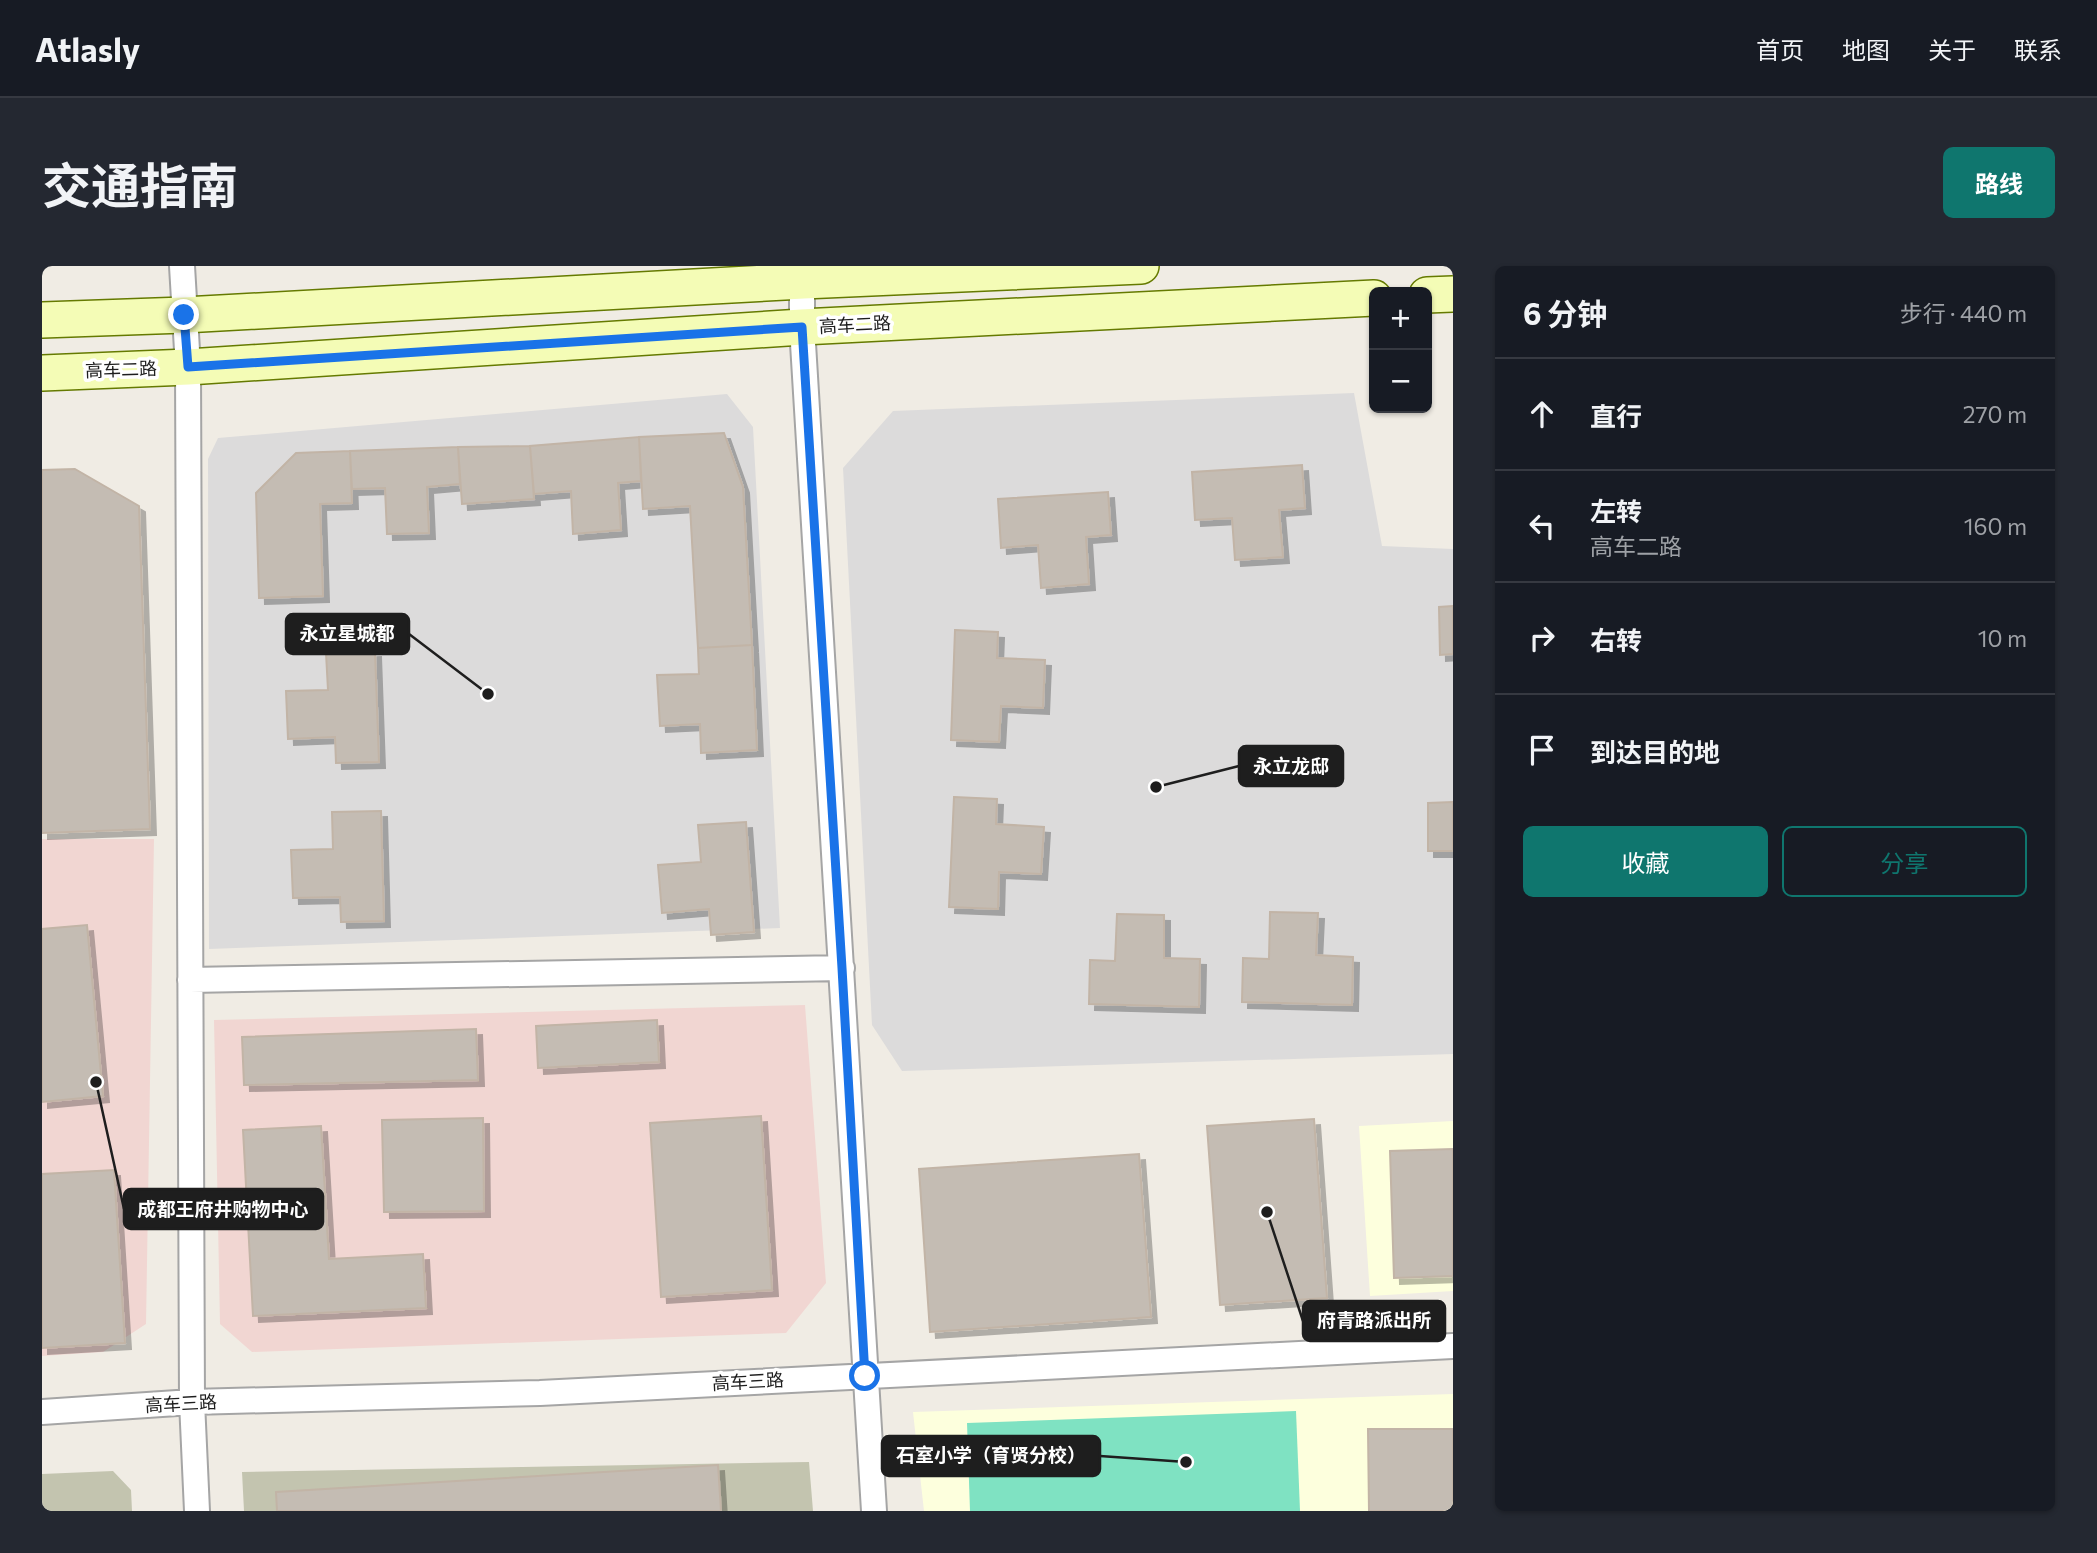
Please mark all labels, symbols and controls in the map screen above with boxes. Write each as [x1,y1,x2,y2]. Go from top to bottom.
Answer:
text: Atlasly [35,28,140,69]
text: 首页 [1756,35,1804,64]
text: 地图 [1842,35,1890,64]
text: 关于 [1928,35,1976,64]
text: 联系 [2014,35,2062,64]
button: 路线 [1943,147,2055,218]
text: 交通指南 [42,154,238,214]
map controls [1369,287,1432,413]
button: + [1369,287,1432,350]
text: 6 分钟 [1523,294,1607,331]
route end [168,299,199,330]
text: 步行 · 440 m [1900,299,2027,327]
street label: 高车二路 [818,311,891,337]
button: − [1369,350,1432,413]
street label: 高车二路 [85,357,157,381]
icon: ahead [1523,395,1561,433]
text: 直行 [1590,400,1642,431]
text: 270 m [1963,400,2027,428]
text: 左转 [1590,495,1642,526]
icon: left [1523,507,1561,545]
text: 160 m [1964,512,2027,540]
text: 高车二路 [1590,532,1682,560]
callout: 永立星城都 [286,614,409,654]
icon: right [1523,619,1561,657]
text: 永立星城都 [299,621,395,644]
text: 右转 [1590,624,1642,655]
text: 10 m [1978,624,2027,652]
icon: arrive [1523,731,1561,769]
text: 到达目的地 [1590,736,1720,767]
callout: 永立龙邸 [1239,746,1343,786]
text: 永立龙邸 [1253,754,1329,777]
button: 收藏 [1523,826,1768,897]
button: 分享 [1782,826,2027,897]
callout: 成都王府井购物中心 [124,1189,323,1229]
text: 成都王府井购物中心 [137,1197,309,1220]
callout: 府青路派出所 [1303,1301,1445,1341]
text: 府青路派出所 [1317,1308,1431,1331]
route start [849,1360,880,1391]
street label: 高车三路 [711,1368,784,1394]
street label: 高车三路 [144,1390,217,1416]
callout: 石室小学（育贤分校） [882,1436,1100,1476]
text: 石室小学（育贤分校） [896,1443,1086,1466]

